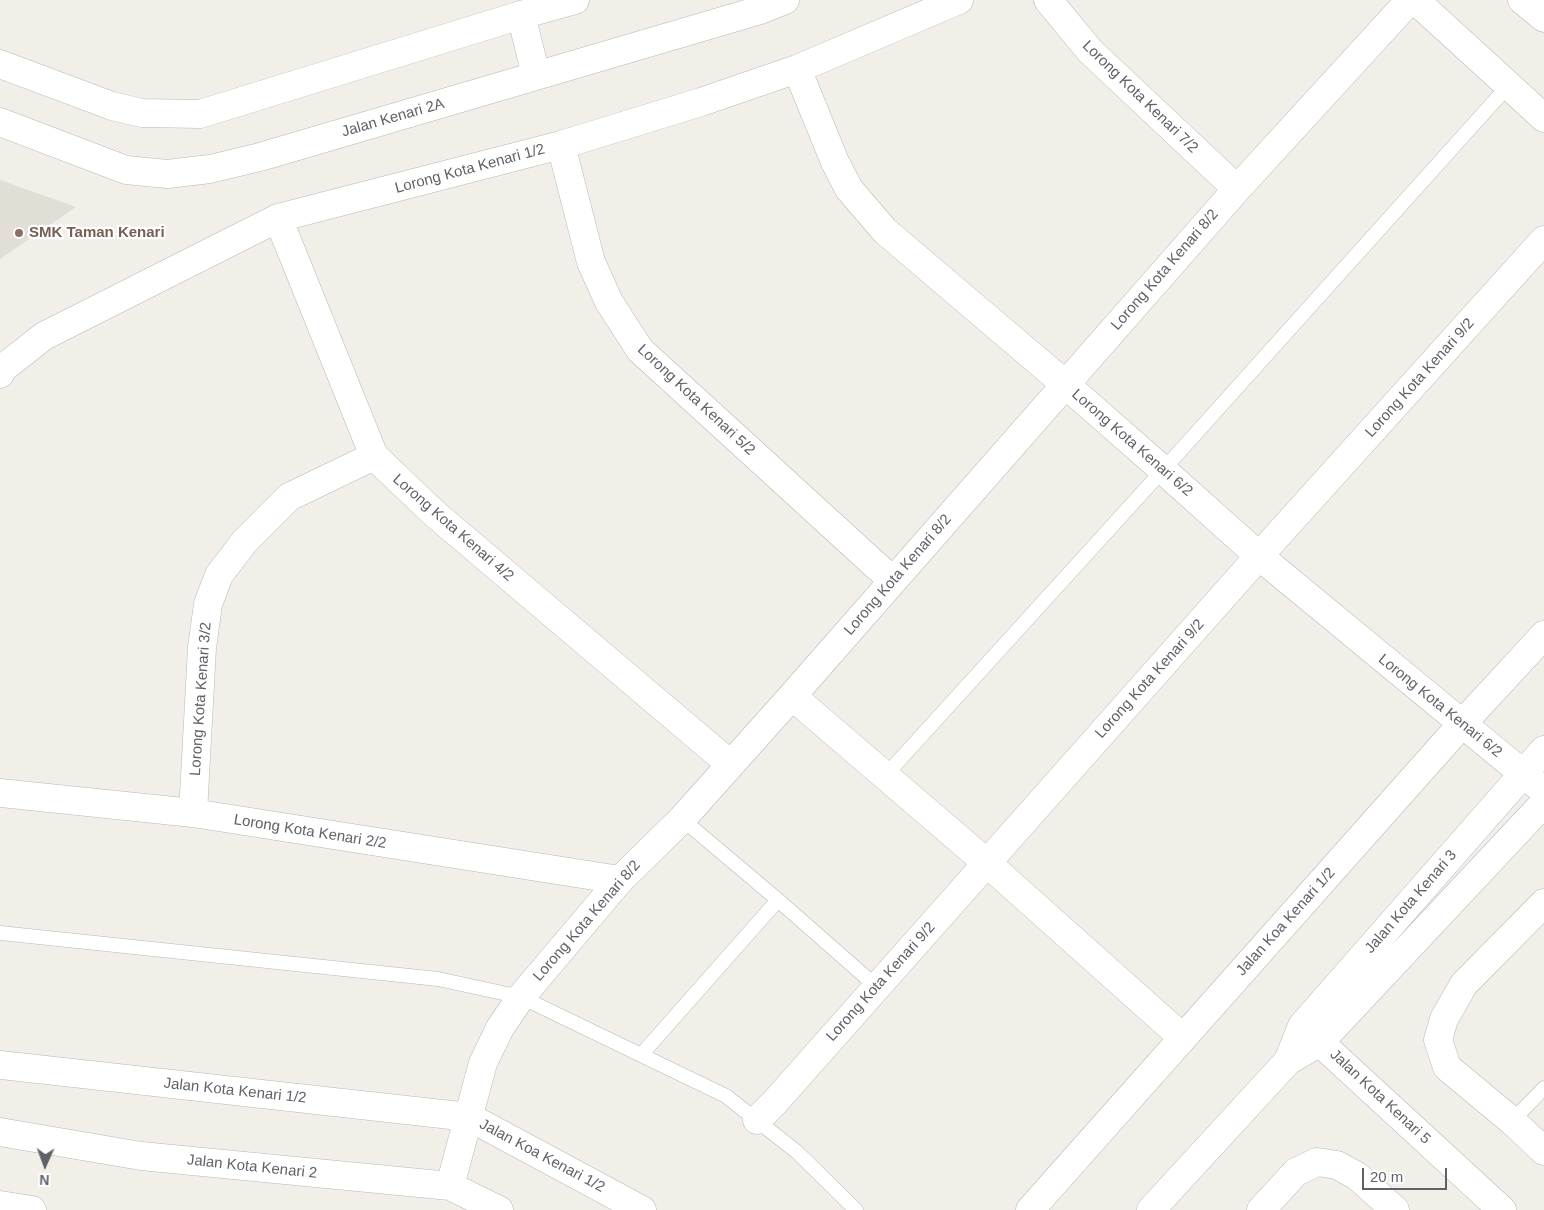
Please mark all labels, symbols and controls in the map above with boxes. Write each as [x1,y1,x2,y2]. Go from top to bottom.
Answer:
street label: Lorong Kota Kenari 7/2 [1078,37,1202,157]
street label: Jalan Kenari 2A [340,95,446,141]
street label: Lorong Kota Kenari 1/2 [393,140,547,198]
street label: Lorong Kota Kenari 8/2 [1108,206,1222,334]
place label: SMK Taman Kenari [29,224,165,242]
marker: SMK Taman Kenari [13,227,25,239]
street label: Lorong Kota Kenari 9/2 [1362,315,1478,441]
street label: Lorong Kota Kenari 5/2 [633,341,759,459]
street label: Lorong Kota Kenari 6/2 [1068,386,1196,500]
street label: Lorong Kota Kenari 4/2 [389,471,517,585]
street label: Lorong Kota Kenari 8/2 [841,511,955,639]
street label: Lorong Kota Kenari 9/2 [1092,616,1208,742]
street label: Lorong Kota Kenari 3/2 [187,621,215,777]
street label: Lorong Kota Kenari 6/2 [1374,650,1506,762]
street label: Lorong Kota Kenari 2/2 [232,811,388,853]
street label: Jalan Kota Kenari 3 [1361,847,1461,957]
street label: Lorong Kota Kenari 8/2 [530,857,644,985]
street label: Jalan Koa Kenari 1/2 [1233,864,1339,980]
street label: Lorong Kota Kenari 9/2 [823,919,939,1045]
street label: Jalan Kota Kenari 5 [1326,1046,1434,1148]
street label: Jalan Kota Kenari 1/2 [163,1075,307,1107]
street label: Jalan Koa Kenari 1/2 [476,1115,608,1197]
north arrow [20,1140,70,1190]
street label: Jalan Kota Kenari 2 [186,1151,318,1183]
scale bar [1364,1158,1449,1190]
text: 20 m [1370,1168,1403,1185]
text: N [39,1172,50,1188]

